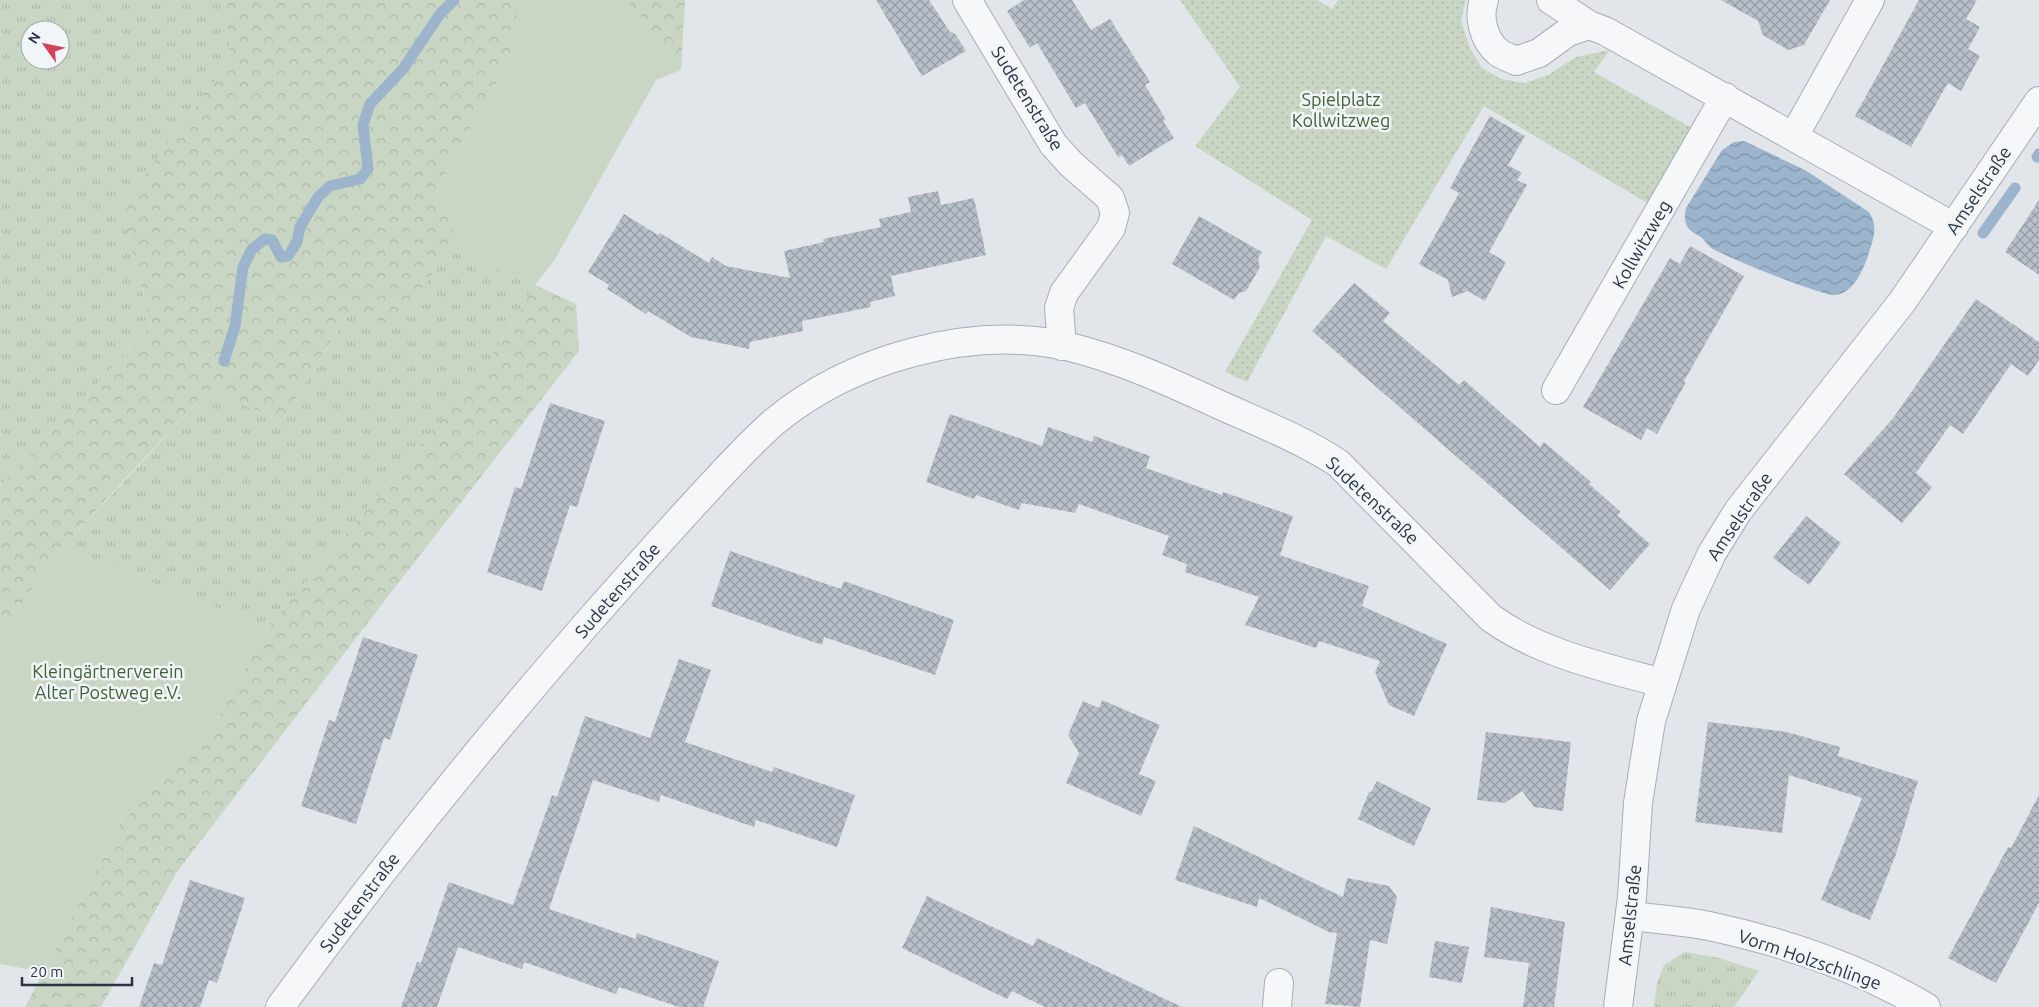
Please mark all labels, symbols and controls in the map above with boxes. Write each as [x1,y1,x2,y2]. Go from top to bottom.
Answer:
north arrow [20,20,70,70]
text: N [25,29,44,47]
street label: Sudetenstraße [988,42,1068,154]
park label: Spielplatz Kollwitzweg [1292,89,1390,130]
street label: Amselstraße [1941,142,2015,238]
street label: Kollwitzweg [1608,196,1674,292]
street label: Sudetenstraße [1323,452,1423,548]
street label: Amselstraße [1702,468,1776,564]
street label: Sudetenstraße [570,538,664,642]
park label: Kleingärtnerverein Alter Postweg e.V. [32,661,184,702]
street label: Sudetenstraße [315,848,403,956]
street label: Amselstraße [1614,864,1644,966]
street label: Vorm Holzschlinge [1736,925,1884,993]
scale bar [22,954,132,986]
text: 20 m [30,963,63,980]

